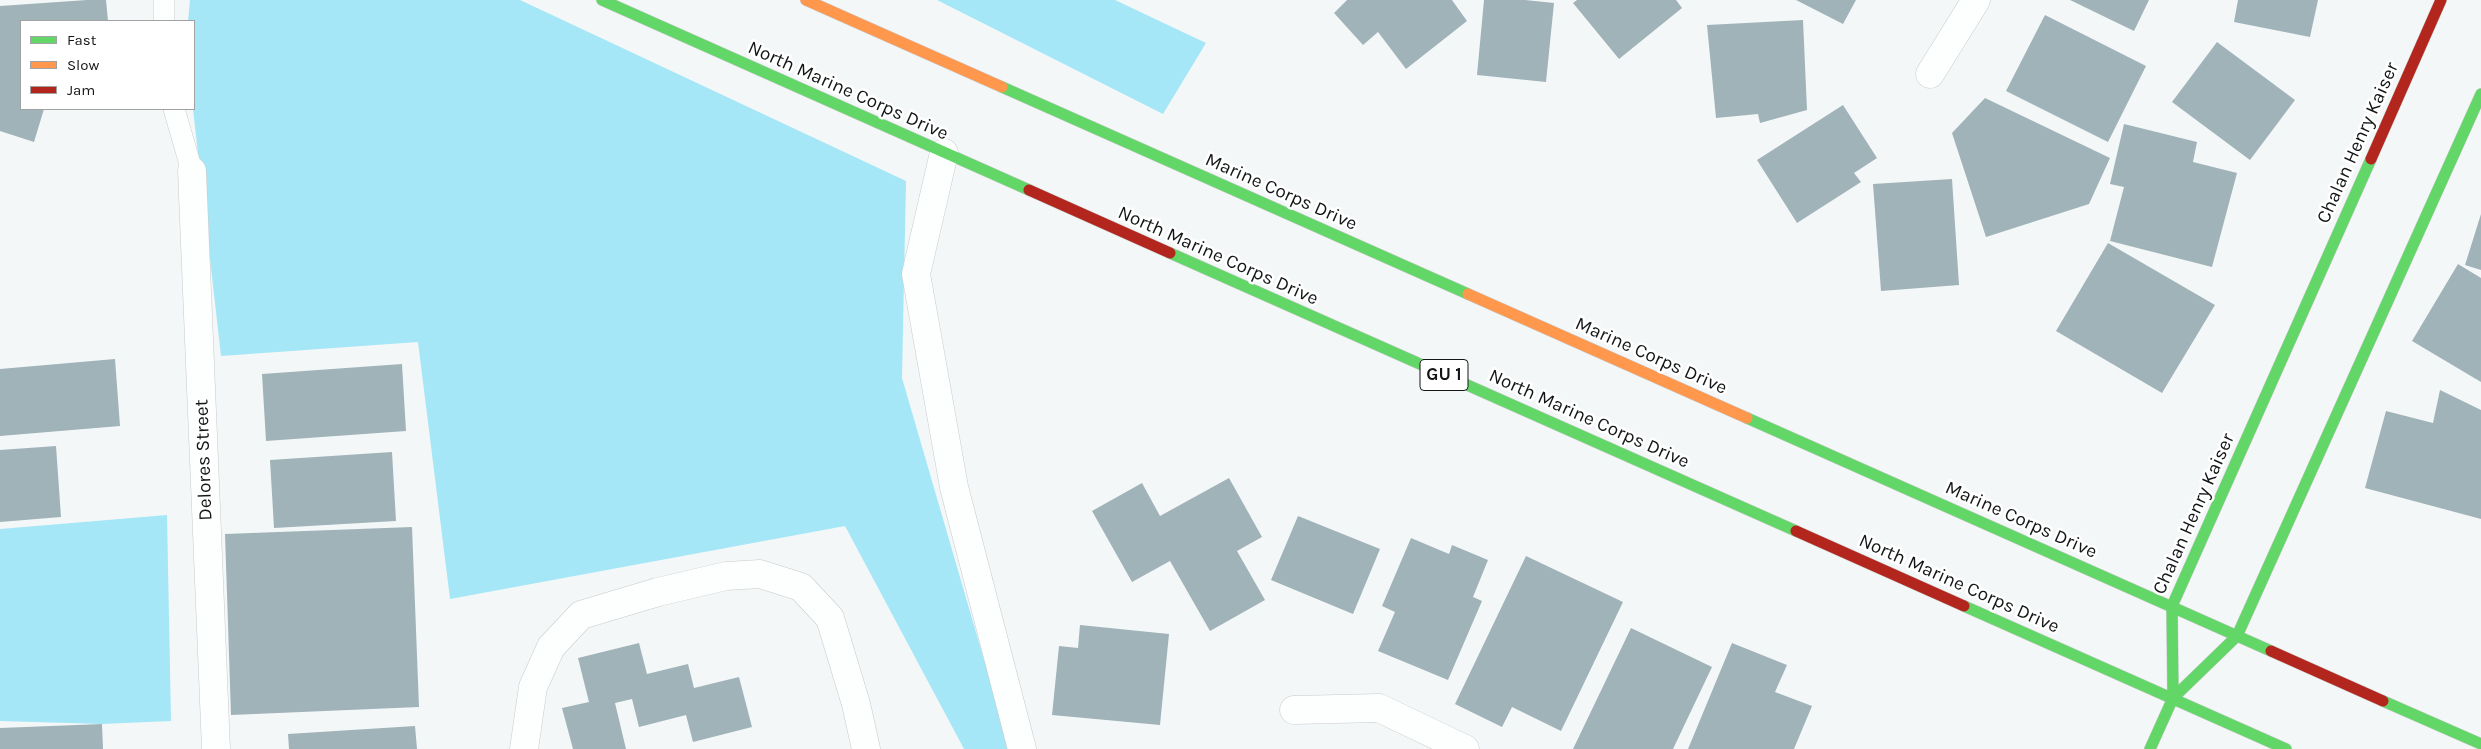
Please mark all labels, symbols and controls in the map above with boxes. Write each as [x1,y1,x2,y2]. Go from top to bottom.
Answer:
legend [20,20,195,110]
text: Fast [67,31,96,49]
street label: North Marine Corps Drive [744,36,952,146]
text: Slow [67,56,99,74]
street label: Chalan Henry Kaiser [2312,59,2404,227]
text: Jam [67,81,95,99]
street label: Marine Corps Drive [1202,148,1360,236]
street label: North Marine Corps Drive [1114,201,1322,311]
street label: Marine Corps Drive [1572,312,1730,400]
road number: GU 1 [1420,360,1468,390]
street label: North Marine Corps Drive [1485,364,1693,474]
street label: Delores Street [190,399,218,521]
street label: Chalan Henry Kaiser [2148,430,2240,598]
street label: Marine Corps Drive [1942,476,2100,564]
street label: North Marine Corps Drive [1855,529,2063,639]

